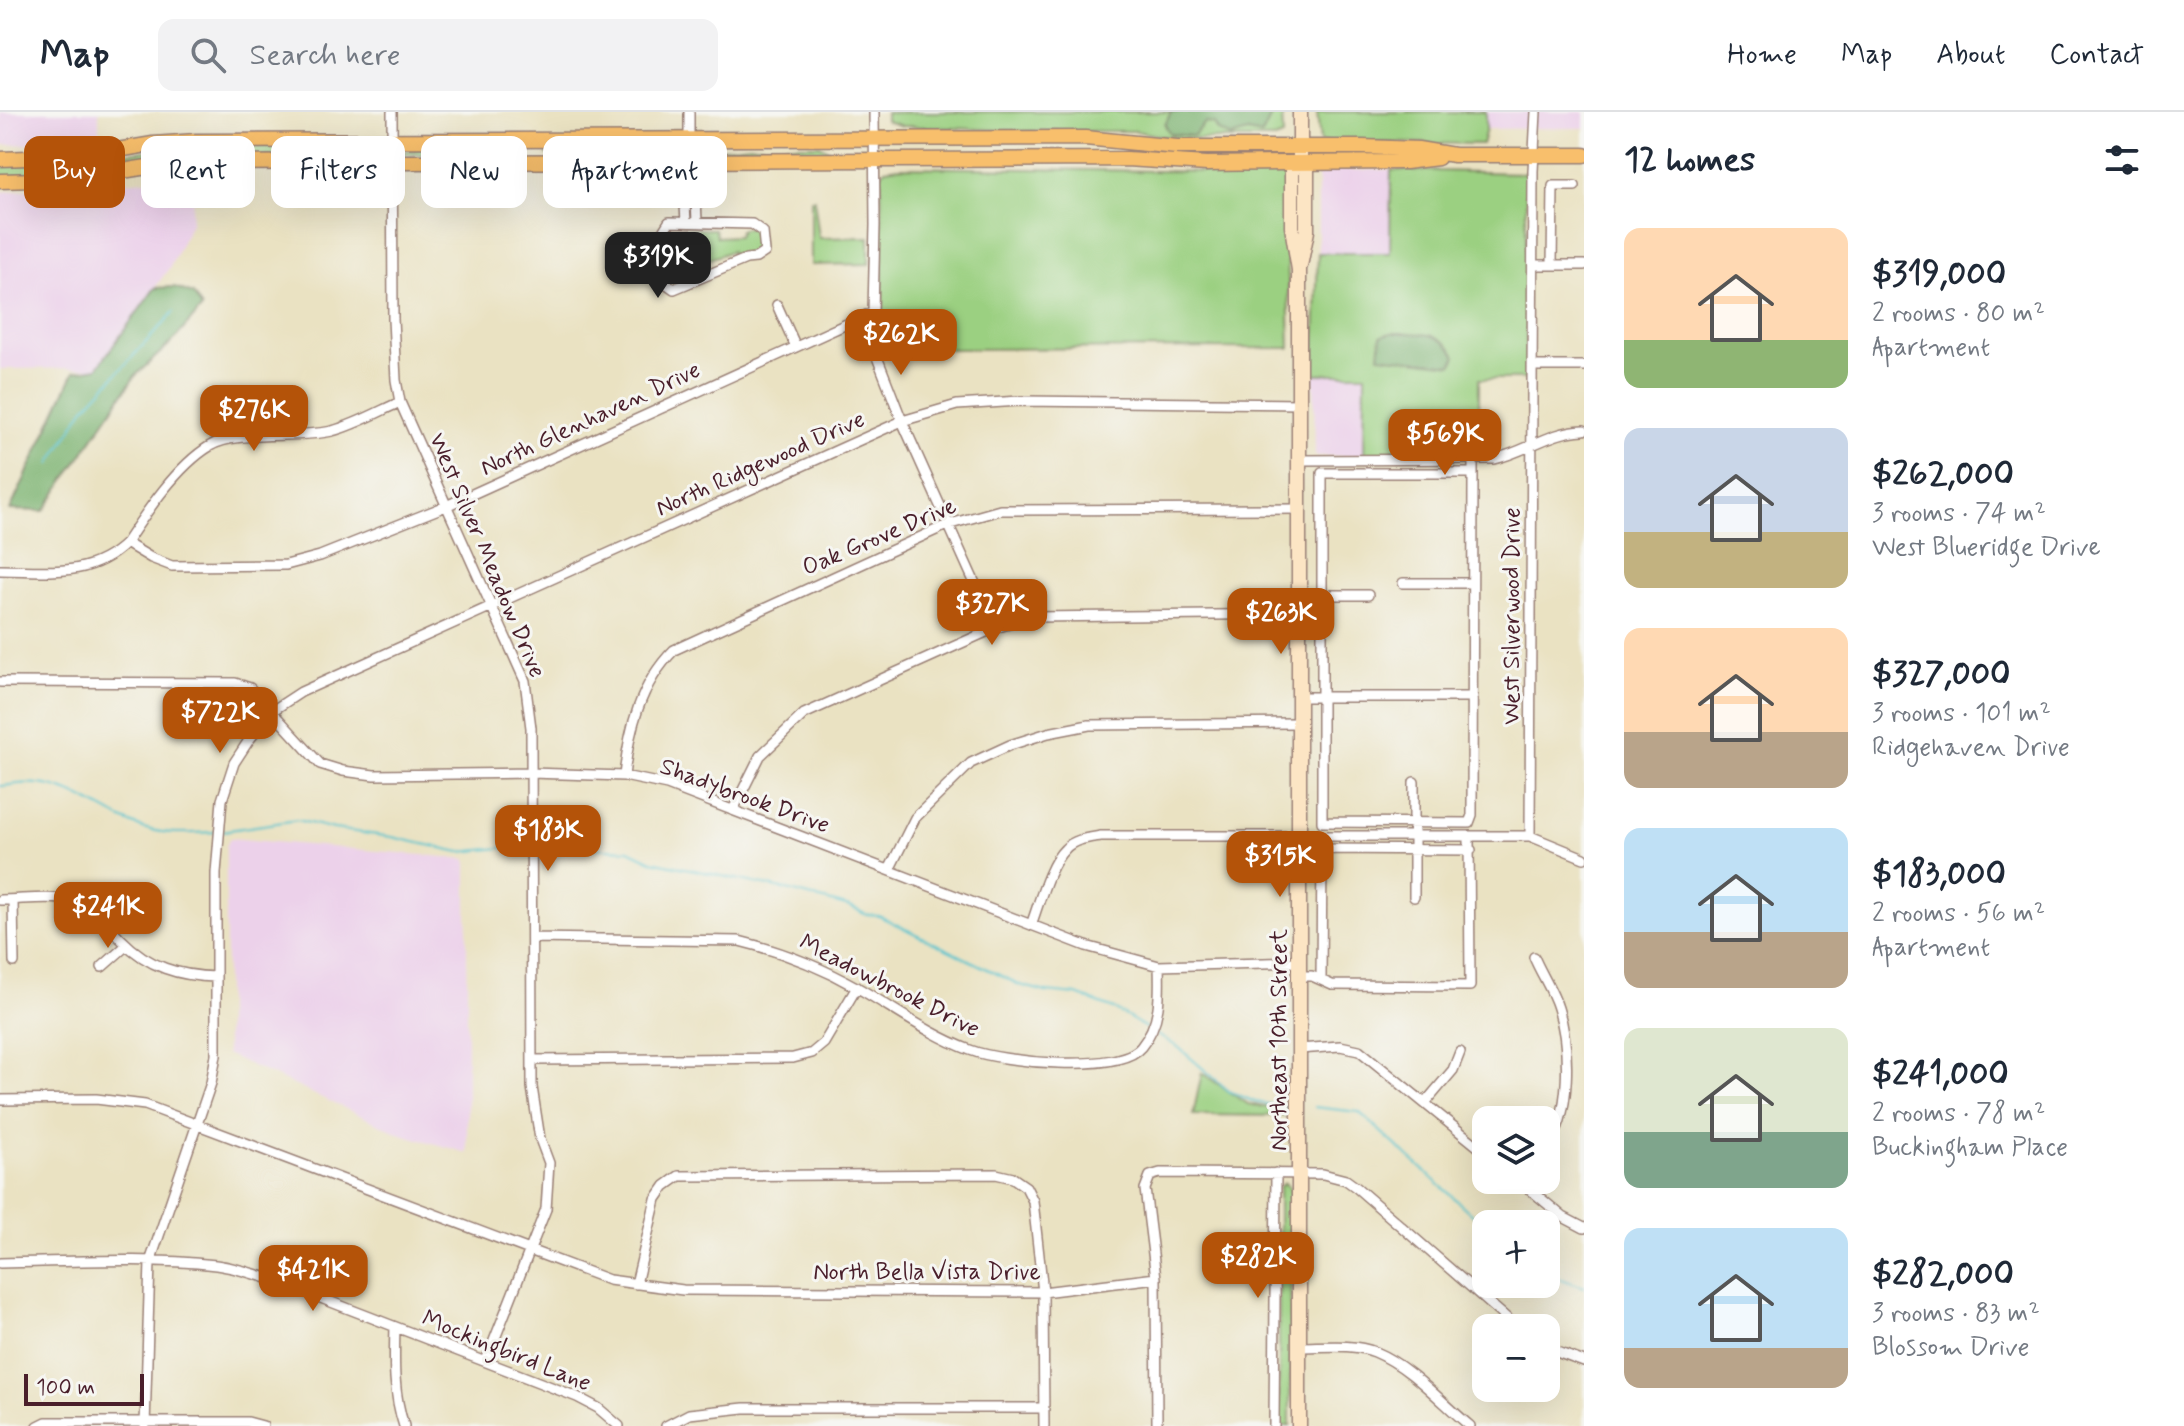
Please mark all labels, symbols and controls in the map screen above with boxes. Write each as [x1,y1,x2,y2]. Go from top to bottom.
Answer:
search box [158,19,718,91]
text: Map [40,31,110,80]
icon: search [186,33,230,77]
text: Search here [250,36,401,75]
text: Home [1727,37,1797,74]
text: Map [1841,37,1892,74]
text: About [1936,37,2005,74]
text: Contact [2049,37,2144,74]
chip: Buy [24,136,125,208]
chip: Rent [141,136,255,208]
chip: Filters [271,136,405,208]
chip: New [421,136,527,208]
chip: Apartment [543,136,727,208]
text: 12 homes [1624,138,1755,183]
icon: filters [2100,138,2144,182]
pin: $319K [602,232,714,300]
text: $319K [623,241,693,275]
text: $319,000 [1872,252,2006,297]
icon: home [1688,260,1784,356]
text: 2 rooms · 80 m² [1872,297,2045,331]
pin: $262K [845,309,957,377]
text: $262K [863,318,939,352]
text: Apartment [1872,331,1990,365]
street label: North Glenhaven Drive [476,355,706,484]
pin: $276K [198,385,310,453]
text: $276K [218,394,290,428]
street label: North Ridgewood Drive [651,404,871,526]
pin: $569K [1389,409,1501,477]
text: $569K [1406,418,1484,452]
street label: West Silver Meadow Drive [421,428,552,683]
text: $262,000 [1872,452,2014,497]
icon: home [1688,460,1784,556]
street label: Oak Grove Drive [798,491,962,584]
text: 3 rooms · 74 m² [1872,497,2046,531]
street label: West Silverwood Drive [1497,507,1528,725]
text: West Blueridge Drive [1872,531,2101,565]
pin: $327K [936,579,1048,647]
text: $327K [955,588,1029,622]
pin: $263K [1225,588,1337,656]
text: $263K [1245,597,1317,631]
text: $327,000 [1872,652,2011,697]
icon: home [1688,660,1784,756]
pin: $722K [164,687,276,755]
text: $722K [181,696,259,730]
text: 3 rooms · 101 m² [1872,697,2051,731]
text: Ridgehaven Drive [1872,731,2070,765]
street label: Shadybrook Drive [655,751,834,841]
pin: $183K [492,805,604,873]
text: $183K [513,814,583,848]
pin: $315K [1224,831,1336,899]
text: $315K [1244,840,1316,874]
text: $183,000 [1872,852,2006,897]
icon: home [1688,860,1784,956]
pin: $241K [52,882,164,950]
text: $241K [72,891,144,925]
text: 2 rooms · 56 m² [1872,897,2045,931]
street label: Meadowbrook Drive [794,927,985,1045]
street label: Northeast 10th Street [1264,929,1295,1151]
text: Apartment [1872,931,1990,965]
text: $241,000 [1872,1052,2009,1097]
icon: home [1688,1060,1784,1156]
text: 2 rooms · 78 m² [1872,1097,2045,1131]
map controls [1472,1106,1560,1402]
button: layers [1472,1106,1560,1194]
text: Buckingham Place [1872,1131,2068,1165]
button: + [1472,1210,1560,1298]
pin: $282K [1202,1232,1314,1300]
text: $282K [1220,1241,1296,1275]
pin: $421K [257,1245,369,1313]
text: $282,000 [1872,1252,2014,1297]
text: $421K [277,1254,349,1288]
street label: North Bella Vista Drive [813,1257,1041,1288]
icon: home [1688,1260,1784,1356]
text: 3 rooms · 83 m² [1872,1297,2040,1331]
street label: Mockingbird Lane [416,1303,596,1402]
button: − [1472,1314,1560,1402]
text: Blossom Drive [1872,1331,2029,1365]
scale bar [24,1370,144,1406]
text: 100 m [36,1374,95,1402]

